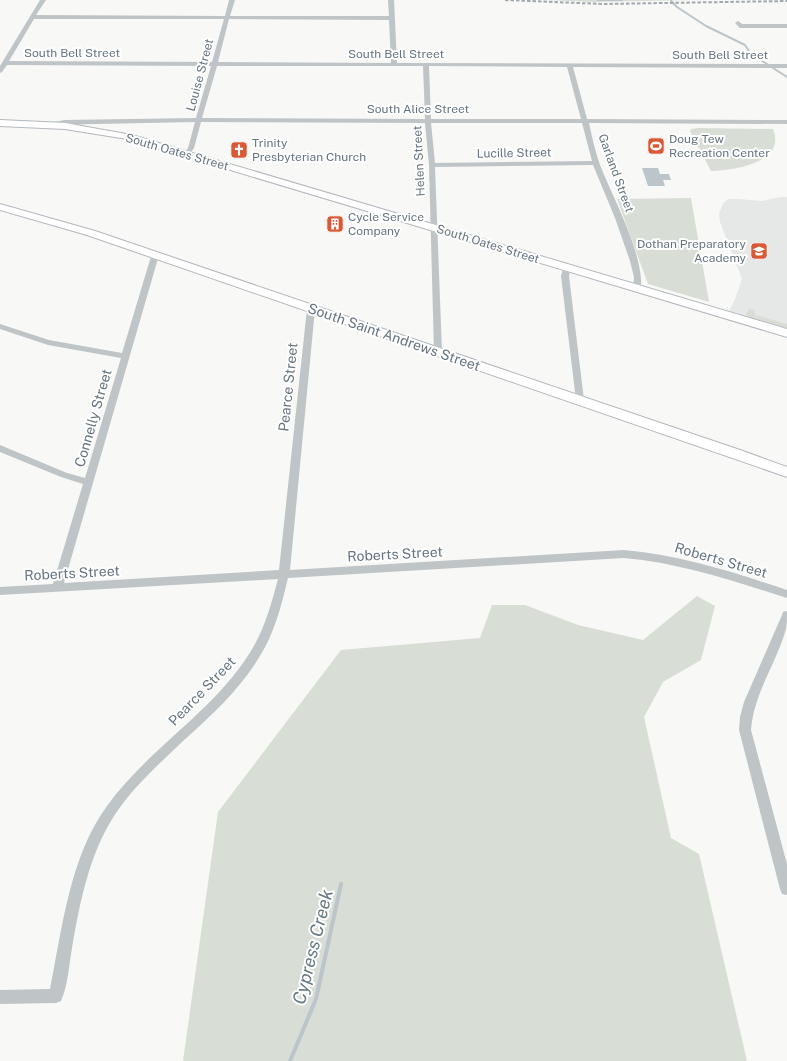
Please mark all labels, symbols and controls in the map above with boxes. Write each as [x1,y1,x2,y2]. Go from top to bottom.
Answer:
street label: Louise Street [184,37,216,113]
street label: South Bell Street [24,46,120,60]
street label: South Bell Street [348,47,444,61]
street label: South Bell Street [672,48,768,62]
street label: South Alice Street [367,102,470,116]
street label: Helen Street [410,125,428,197]
street label: South Oates Street [124,131,230,174]
street label: Garland Street [595,132,637,214]
place label: Doug Tew Recreation Center [669,132,770,160]
place label: Trinity Presbyterian Church [252,136,366,164]
sports icon: Doug Tew Recreation Center [646,136,666,156]
church icon: Trinity Presbyterian Church [229,140,249,160]
street label: Lucille Street [476,145,552,161]
place label: Cycle Service Company [348,210,424,238]
building icon: Cycle Service Company [325,214,345,234]
street label: South Oates Street [435,222,541,266]
place label: Dothan Preparatory Academy [637,237,747,265]
school or university icon: Dothan Preparatory Academy [749,241,769,261]
street label: South Saint Andrews Street [306,300,482,374]
street label: Pearce Street [275,342,301,432]
street label: Connelly Street [71,367,115,469]
street label: Roberts Street [673,539,769,581]
street label: Roberts Street [347,544,443,564]
street label: Roberts Street [24,563,120,583]
street label: Pearce Street [165,653,239,729]
water label: Cypress Creek [288,887,337,1006]

